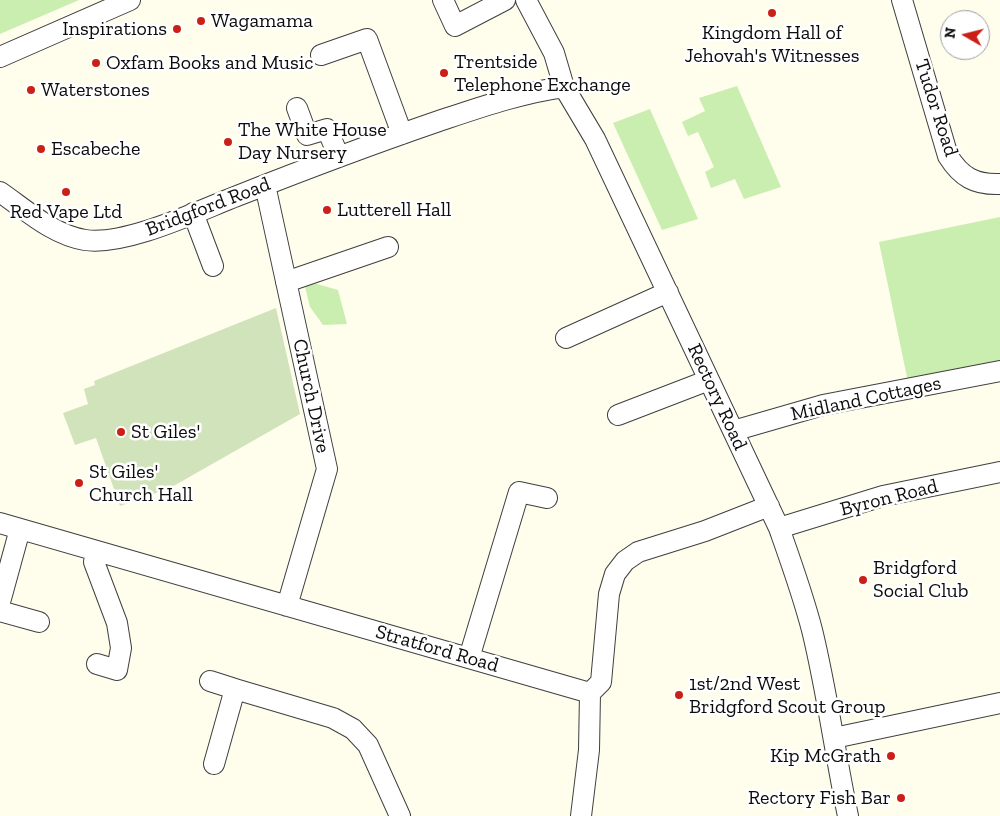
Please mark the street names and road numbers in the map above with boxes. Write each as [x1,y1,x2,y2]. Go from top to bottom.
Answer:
street label: Tudor Road [909,56,963,160]
street label: Bridgford Road [142,172,274,242]
street label: Church Drive [287,337,335,455]
street label: Rectory Road [682,340,752,454]
street label: Midland Cottages [789,371,943,427]
street label: Byron Road [838,474,940,522]
street label: Stratford Road [373,620,501,678]

